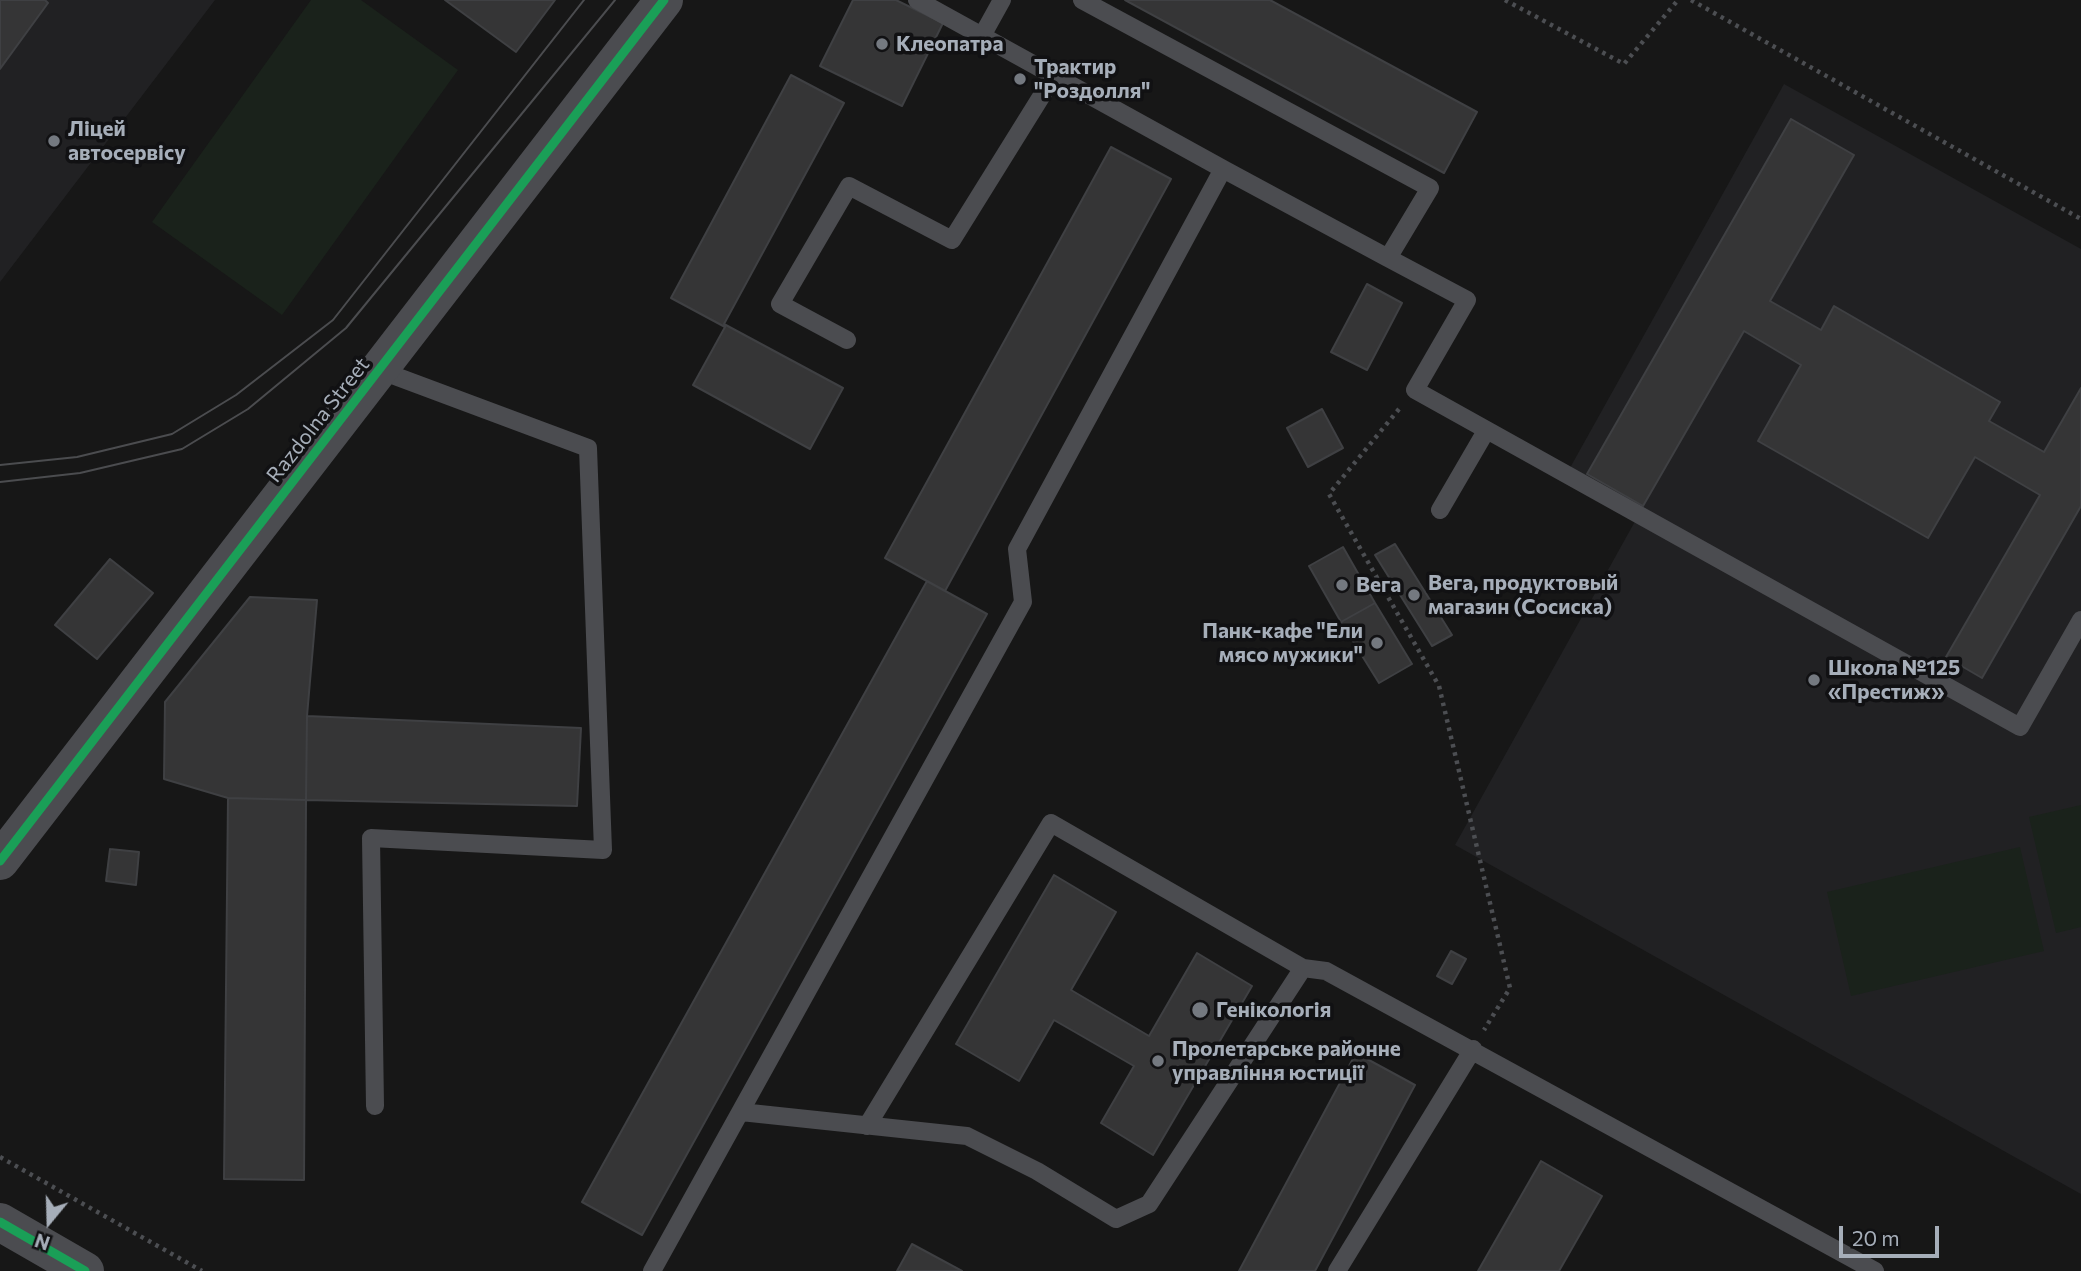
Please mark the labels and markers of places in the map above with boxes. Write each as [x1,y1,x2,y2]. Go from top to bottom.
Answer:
place label: Клеопатра [896,31,1003,57]
marker: Клеопатра [874,36,890,52]
place label: Трактир "Роздолля" [1034,54,1150,104]
marker: Трактир "Роздолля" [1012,71,1028,87]
place label: Ліцей автосервісу [68,116,186,166]
marker: Ліцей автосервісу [46,133,62,149]
place label: Вега, продуктовый магазин (Сосиска) [1428,570,1618,620]
place label: Вега [1356,572,1401,598]
marker: Вега [1334,577,1350,593]
marker: Вега, продуктовый магазин (Сосиска) [1406,587,1422,603]
place label: Панк-кафе "Ели мясо мужики" [1202,618,1363,668]
marker: Панк-кафе "Ели мясо мужики" [1369,635,1385,651]
place label: Школа №125 «Престиж» [1828,655,1960,705]
marker: Школа №125 «Престиж» [1806,672,1822,688]
place label: Генікологія [1216,997,1331,1023]
marker: Генікологія [1190,1000,1210,1020]
place label: Пролетарське районне управління юстиції [1172,1036,1401,1086]
marker: Пролетарське районне управління юстиції [1150,1053,1166,1069]

